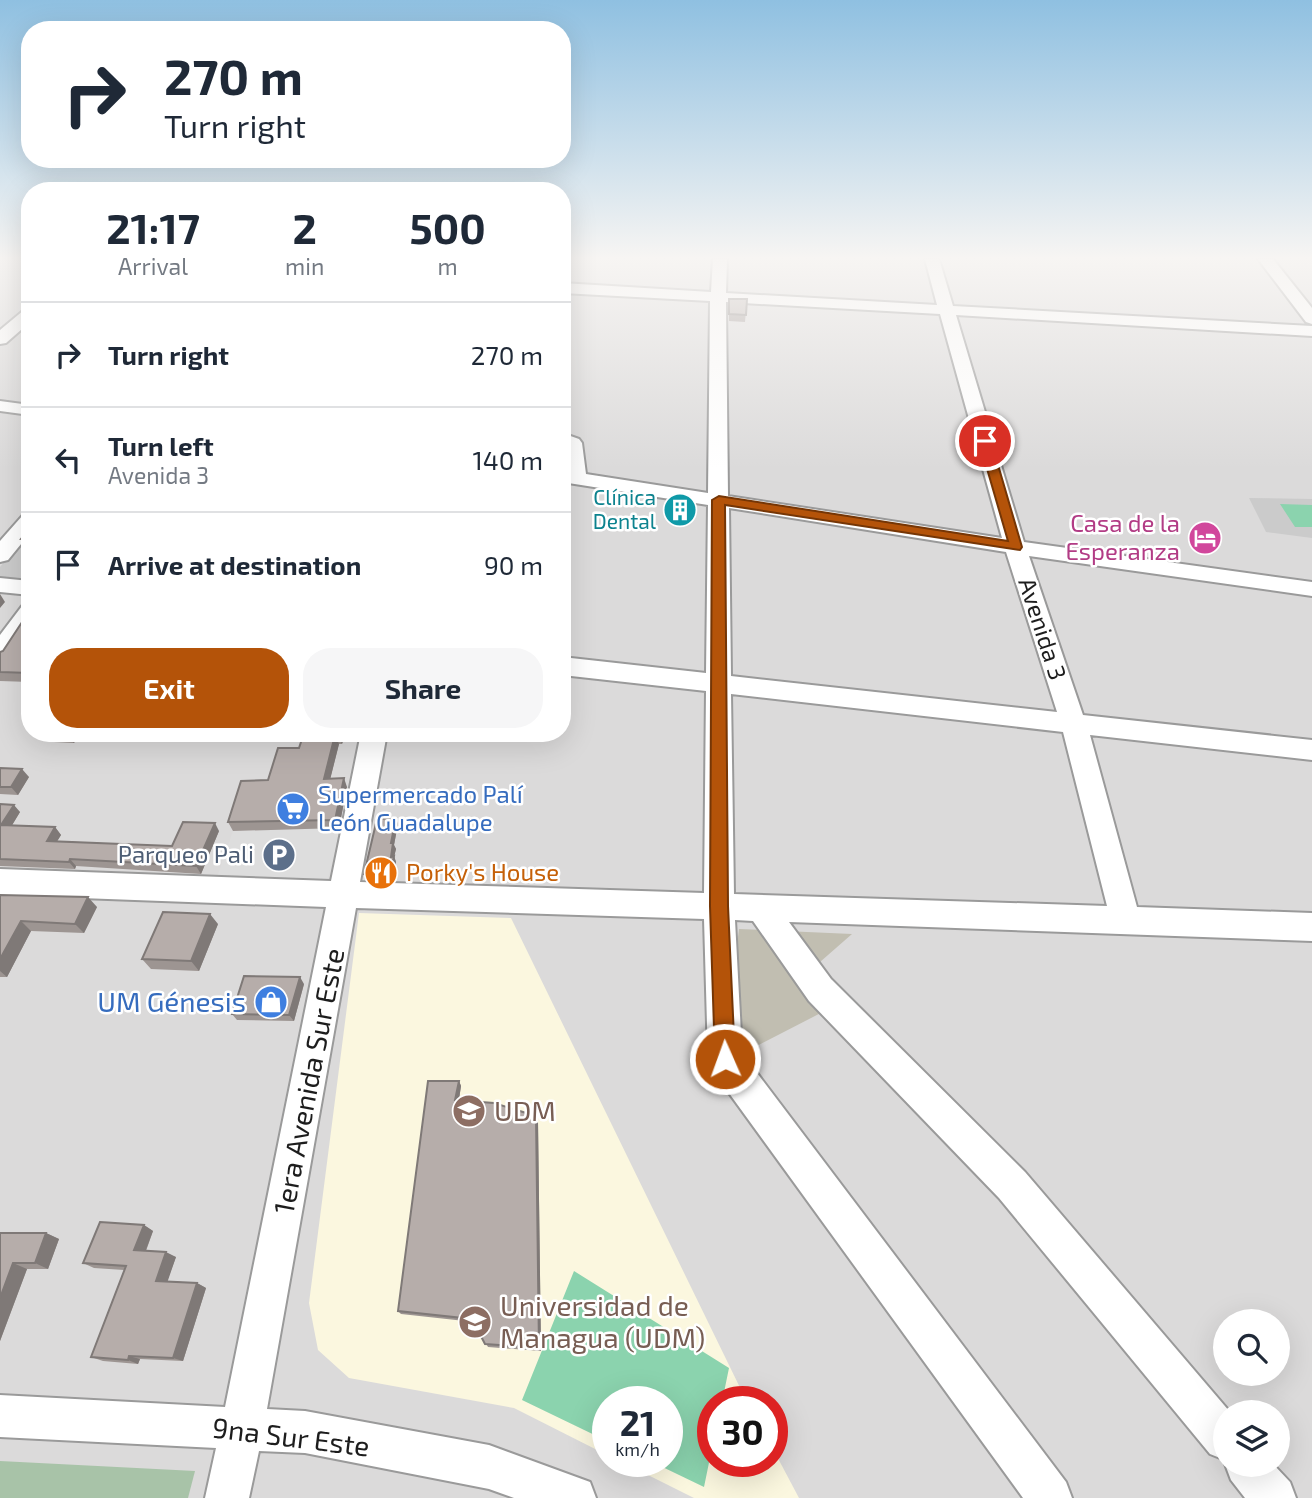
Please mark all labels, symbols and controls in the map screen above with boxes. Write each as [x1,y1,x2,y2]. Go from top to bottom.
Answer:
text: 270 m [164,46,303,105]
icon: right [49,49,140,140]
text: Turn right [164,106,306,144]
text: 21:17 [106,202,200,252]
text: 2 [293,202,317,252]
text: 500 [410,202,486,252]
text: Arrival [118,252,188,280]
text: min [285,252,324,280]
text: m [438,252,458,280]
icon: right [49,336,87,374]
text: Turn right [108,339,229,370]
text: 270 m [471,339,543,370]
pin [955,411,1015,471]
icon: arrive [966,422,1004,460]
text: Turn left [108,430,214,461]
icon: left [49,441,87,479]
text: 140 m [472,444,543,475]
text: Avenida 3 [108,461,209,489]
place label: Clínica Dental [593,484,657,533]
building icon: Clínica Dental [661,491,699,529]
place label: Casa de la Esperanza [1065,508,1180,565]
hotel icon: Casa de la Esperanza [1186,519,1224,557]
icon: arrive [49,546,87,584]
text: Arrive at destination [108,549,361,580]
text: 90 m [484,549,543,580]
street label: Avenida 3 [1013,574,1074,683]
button: Exit [49,648,289,728]
button: Share [303,648,543,728]
place label: Supermercado Palí León Guadalupe [318,779,524,836]
supermarket icon: Supermercado Palí León Guadalupe [274,790,312,828]
parking icon: Parqueo Pali [260,836,298,874]
place label: Parqueo Pali [118,839,254,868]
restaurant icon: Porky's House [362,854,400,892]
place label: Porky's House [406,857,559,886]
street label: 1era Avenida Sur Este [266,945,350,1217]
shop icon: UM Génesis [252,983,290,1021]
place label: UM Génesis [97,984,246,1018]
position arrow [688,1022,762,1096]
school or university icon: UDM [450,1092,488,1130]
place label: UDM [494,1093,556,1127]
place label: Universidad de Managua (UDM) [500,1288,705,1354]
school or university icon: Universidad de Managua (UDM) [456,1303,494,1341]
map controls [1213,1309,1290,1477]
button: search [1213,1309,1290,1386]
speed limit sign: 30 [697,1386,788,1477]
button: layers [1213,1400,1290,1477]
text: 21 [620,1401,655,1443]
street label: 9na Sur Este [211,1410,372,1463]
text: km/h [615,1438,660,1460]

